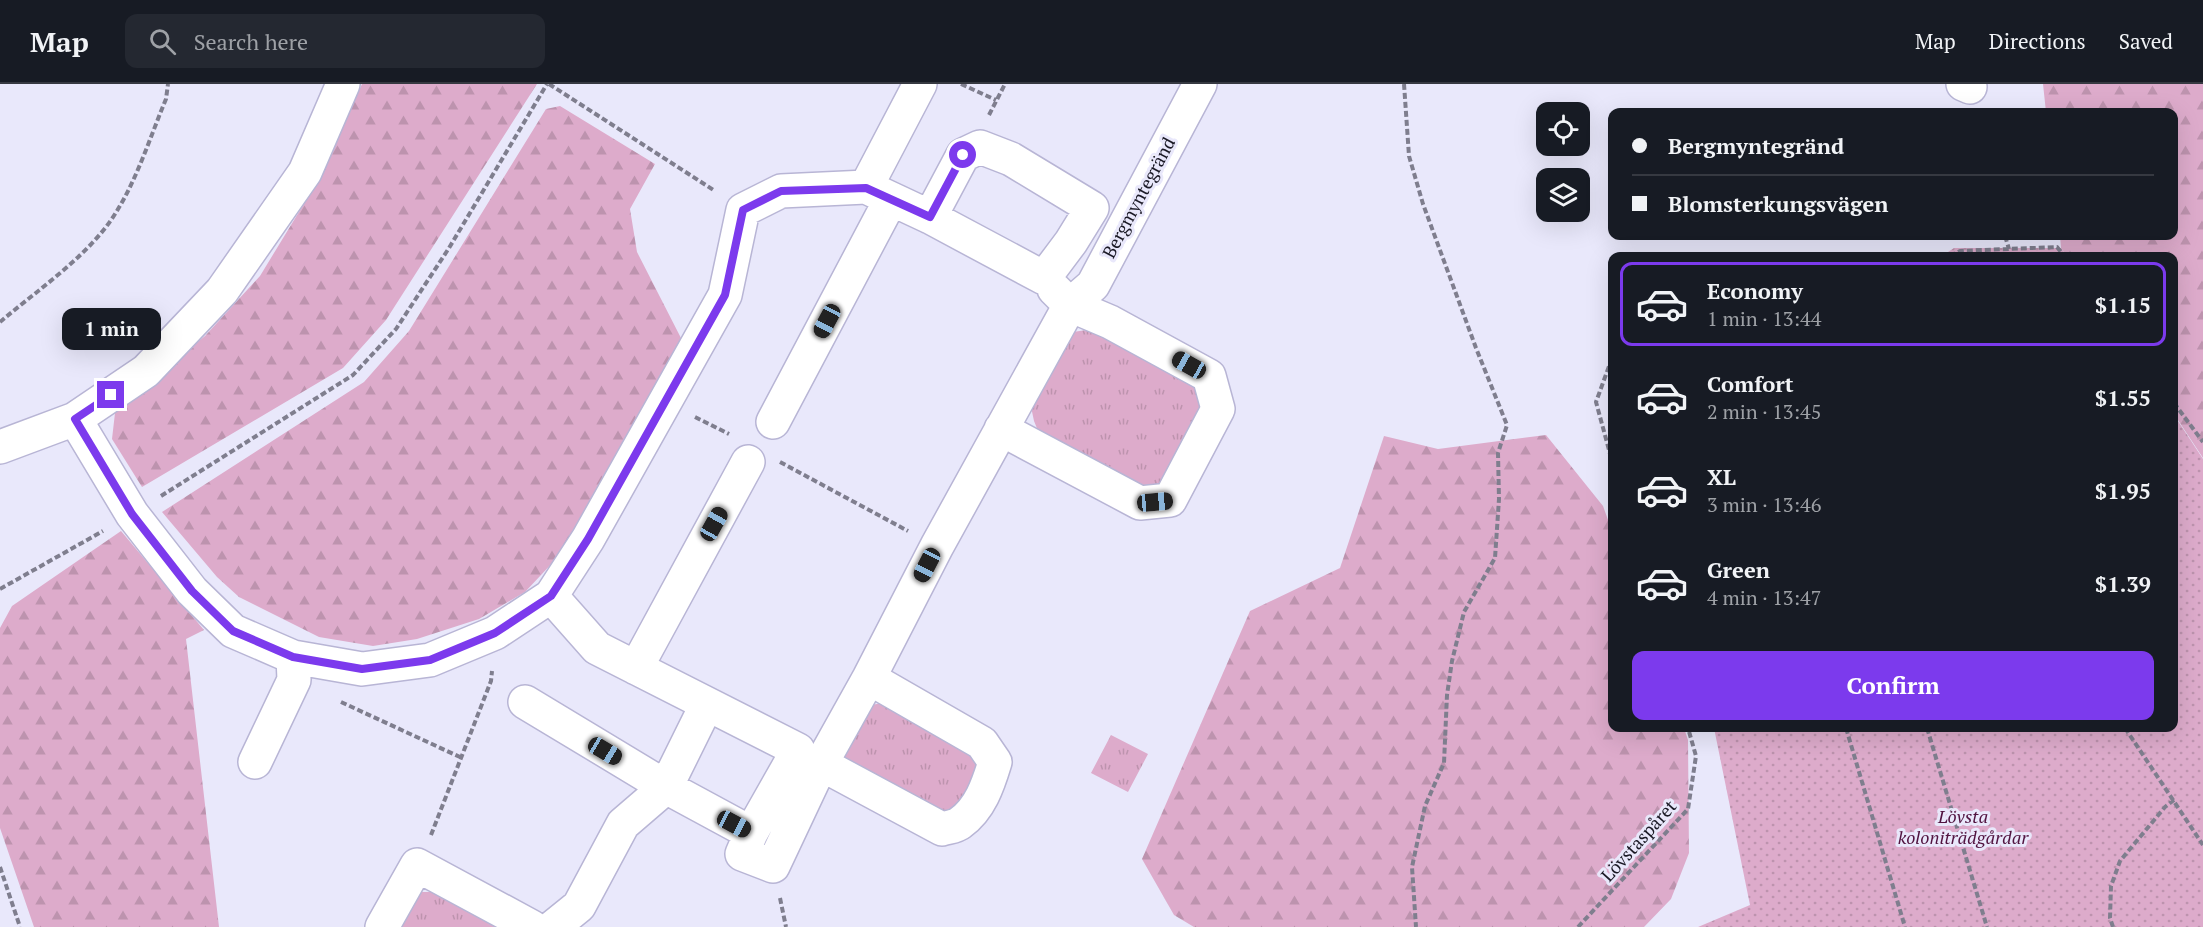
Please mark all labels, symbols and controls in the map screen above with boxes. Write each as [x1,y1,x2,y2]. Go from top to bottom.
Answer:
search box [125,14,545,68]
text: Map [30,23,89,60]
icon: search [146,25,179,58]
text: Search here [194,27,308,56]
text: Map [1915,27,1956,55]
text: Directions [1989,27,2086,55]
text: Saved [2119,27,2173,55]
map controls [1536,102,1590,222]
button: locate [1536,102,1590,156]
text: Bergmyntegränd [1668,131,1844,160]
street label: Bergmyntegränd [1096,133,1180,262]
route start [949,141,976,168]
button: layers [1536,168,1590,222]
text: Blomsterkungsvägen [1668,189,1889,218]
text: Economy [1707,276,1803,305]
icon: car [1635,277,1689,331]
text: $1.15 [2095,290,2151,319]
car [811,301,843,341]
text: 1 min · 13:44 [1707,305,1821,332]
callout: 1 min [62,308,160,350]
text: 1 min [84,315,139,342]
car [1169,348,1209,382]
text: Comfort [1707,369,1793,398]
icon: car [1635,370,1689,424]
route end [97,381,124,408]
text: $1.55 [2095,383,2151,412]
text: 2 min · 13:45 [1707,398,1821,425]
text: XL [1707,462,1736,491]
icon: car [1635,463,1689,517]
text: $1.95 [2095,476,2151,505]
car [1136,491,1174,513]
text: 3 min · 13:46 [1707,491,1821,518]
car [697,504,731,544]
car [911,545,943,585]
text: Green [1707,555,1770,584]
icon: car [1635,556,1689,610]
text: $1.39 [2095,569,2151,598]
text: 4 min · 13:47 [1707,584,1821,611]
button: Confirm [1632,651,2154,720]
car [585,734,625,768]
street label: Lövstaspåret [1595,794,1681,886]
park label: Lövsta koloniträdgårdar [1898,804,2029,849]
car [714,808,754,840]

